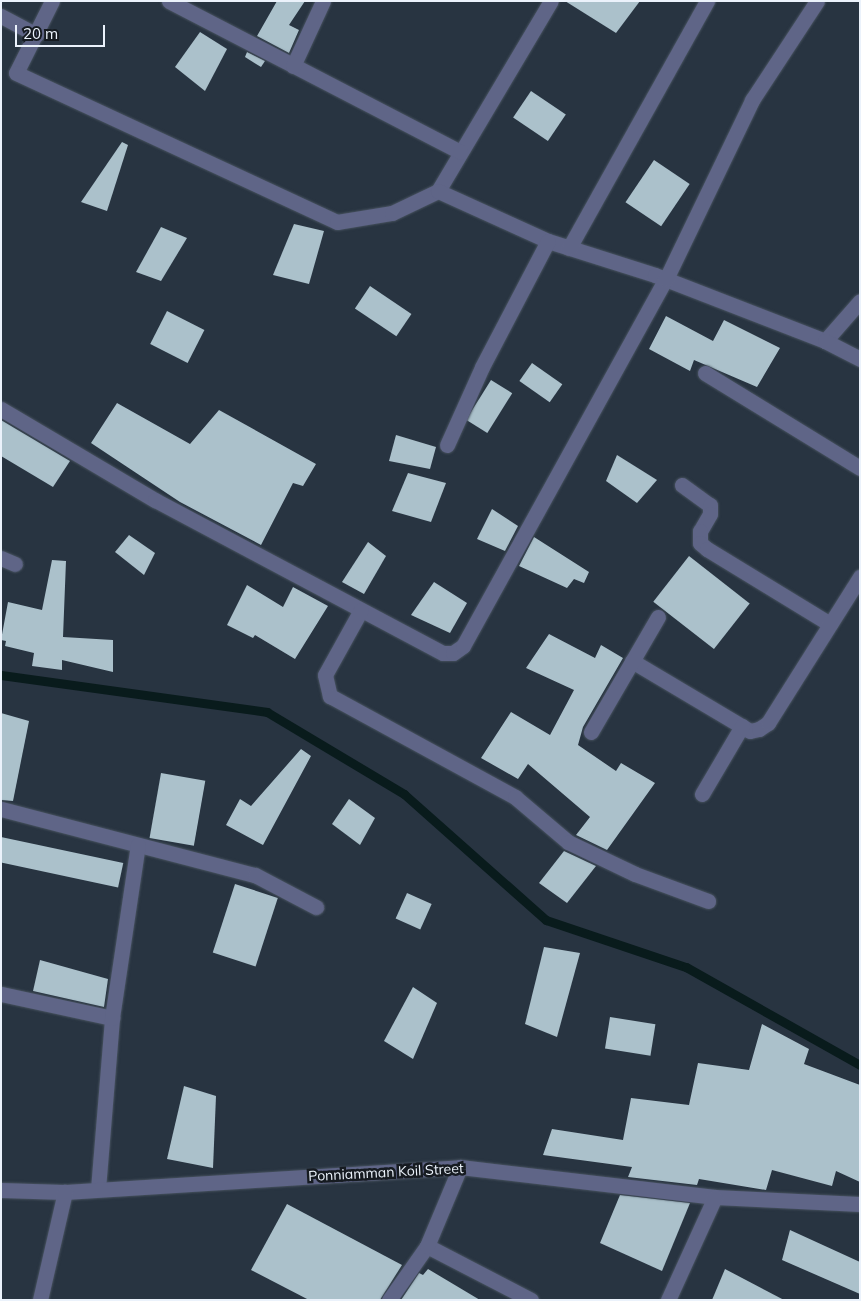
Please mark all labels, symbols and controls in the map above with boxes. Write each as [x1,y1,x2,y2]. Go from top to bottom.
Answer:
scale bar [18,15,108,47]
text: 20 m [23,24,58,43]
street label: Ponniamman Koil Street [308,1160,464,1184]

